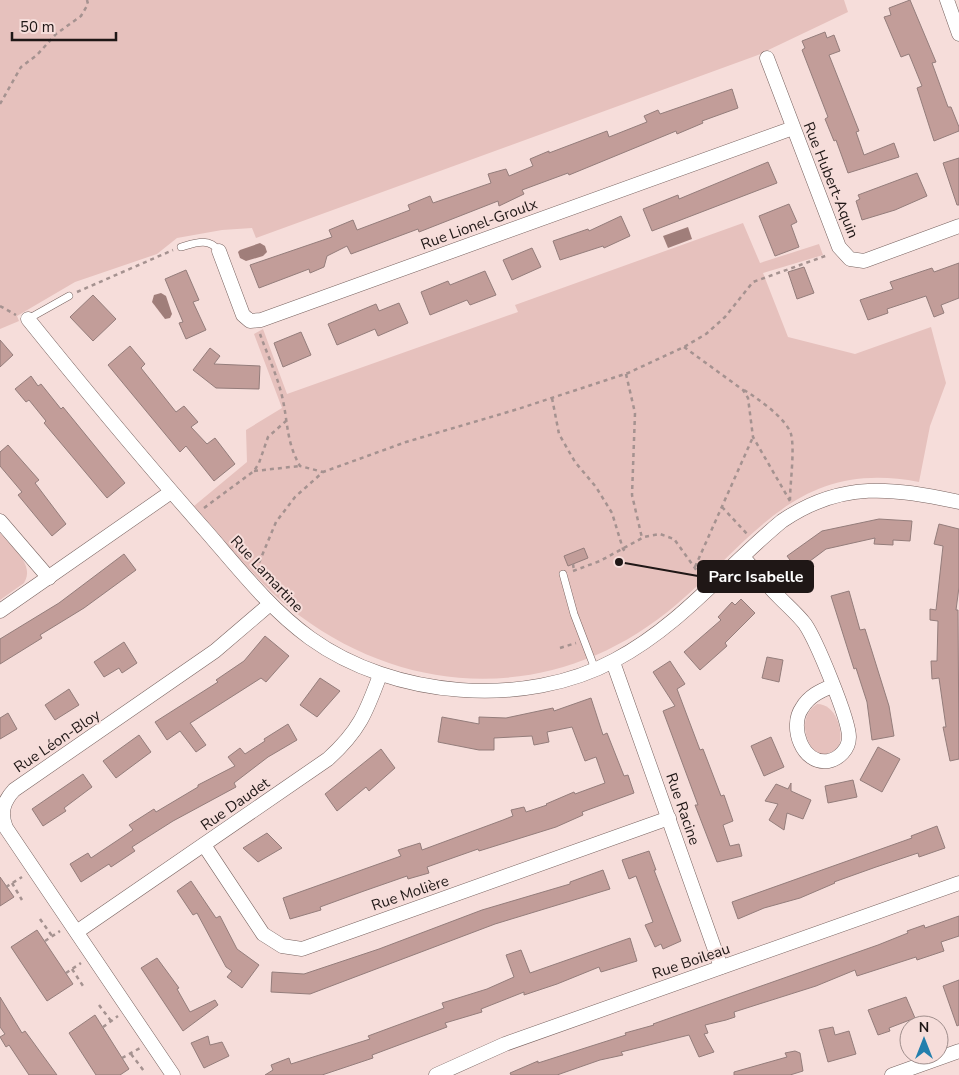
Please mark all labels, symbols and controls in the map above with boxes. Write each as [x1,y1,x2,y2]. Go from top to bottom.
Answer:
scale bar [12,10,116,42]
text: 50 m [20,17,55,37]
street label: Rue Hubert-Aquin [799,119,863,241]
street label: Rue Lionel-Groulx [418,194,540,254]
street label: Rue Lamartine [226,531,308,617]
callout: Parc Isabelle [698,561,813,592]
text: Parc Isabelle [709,566,804,588]
street label: Rue Léon-Bloy [10,705,104,777]
street label: Rue Racine [661,770,705,848]
street label: Rue Daudet [197,773,274,835]
street label: Rue Molière [369,870,451,916]
street label: Rue Boileau [649,938,733,984]
north arrow [899,1015,949,1065]
text: N [919,1018,929,1037]

